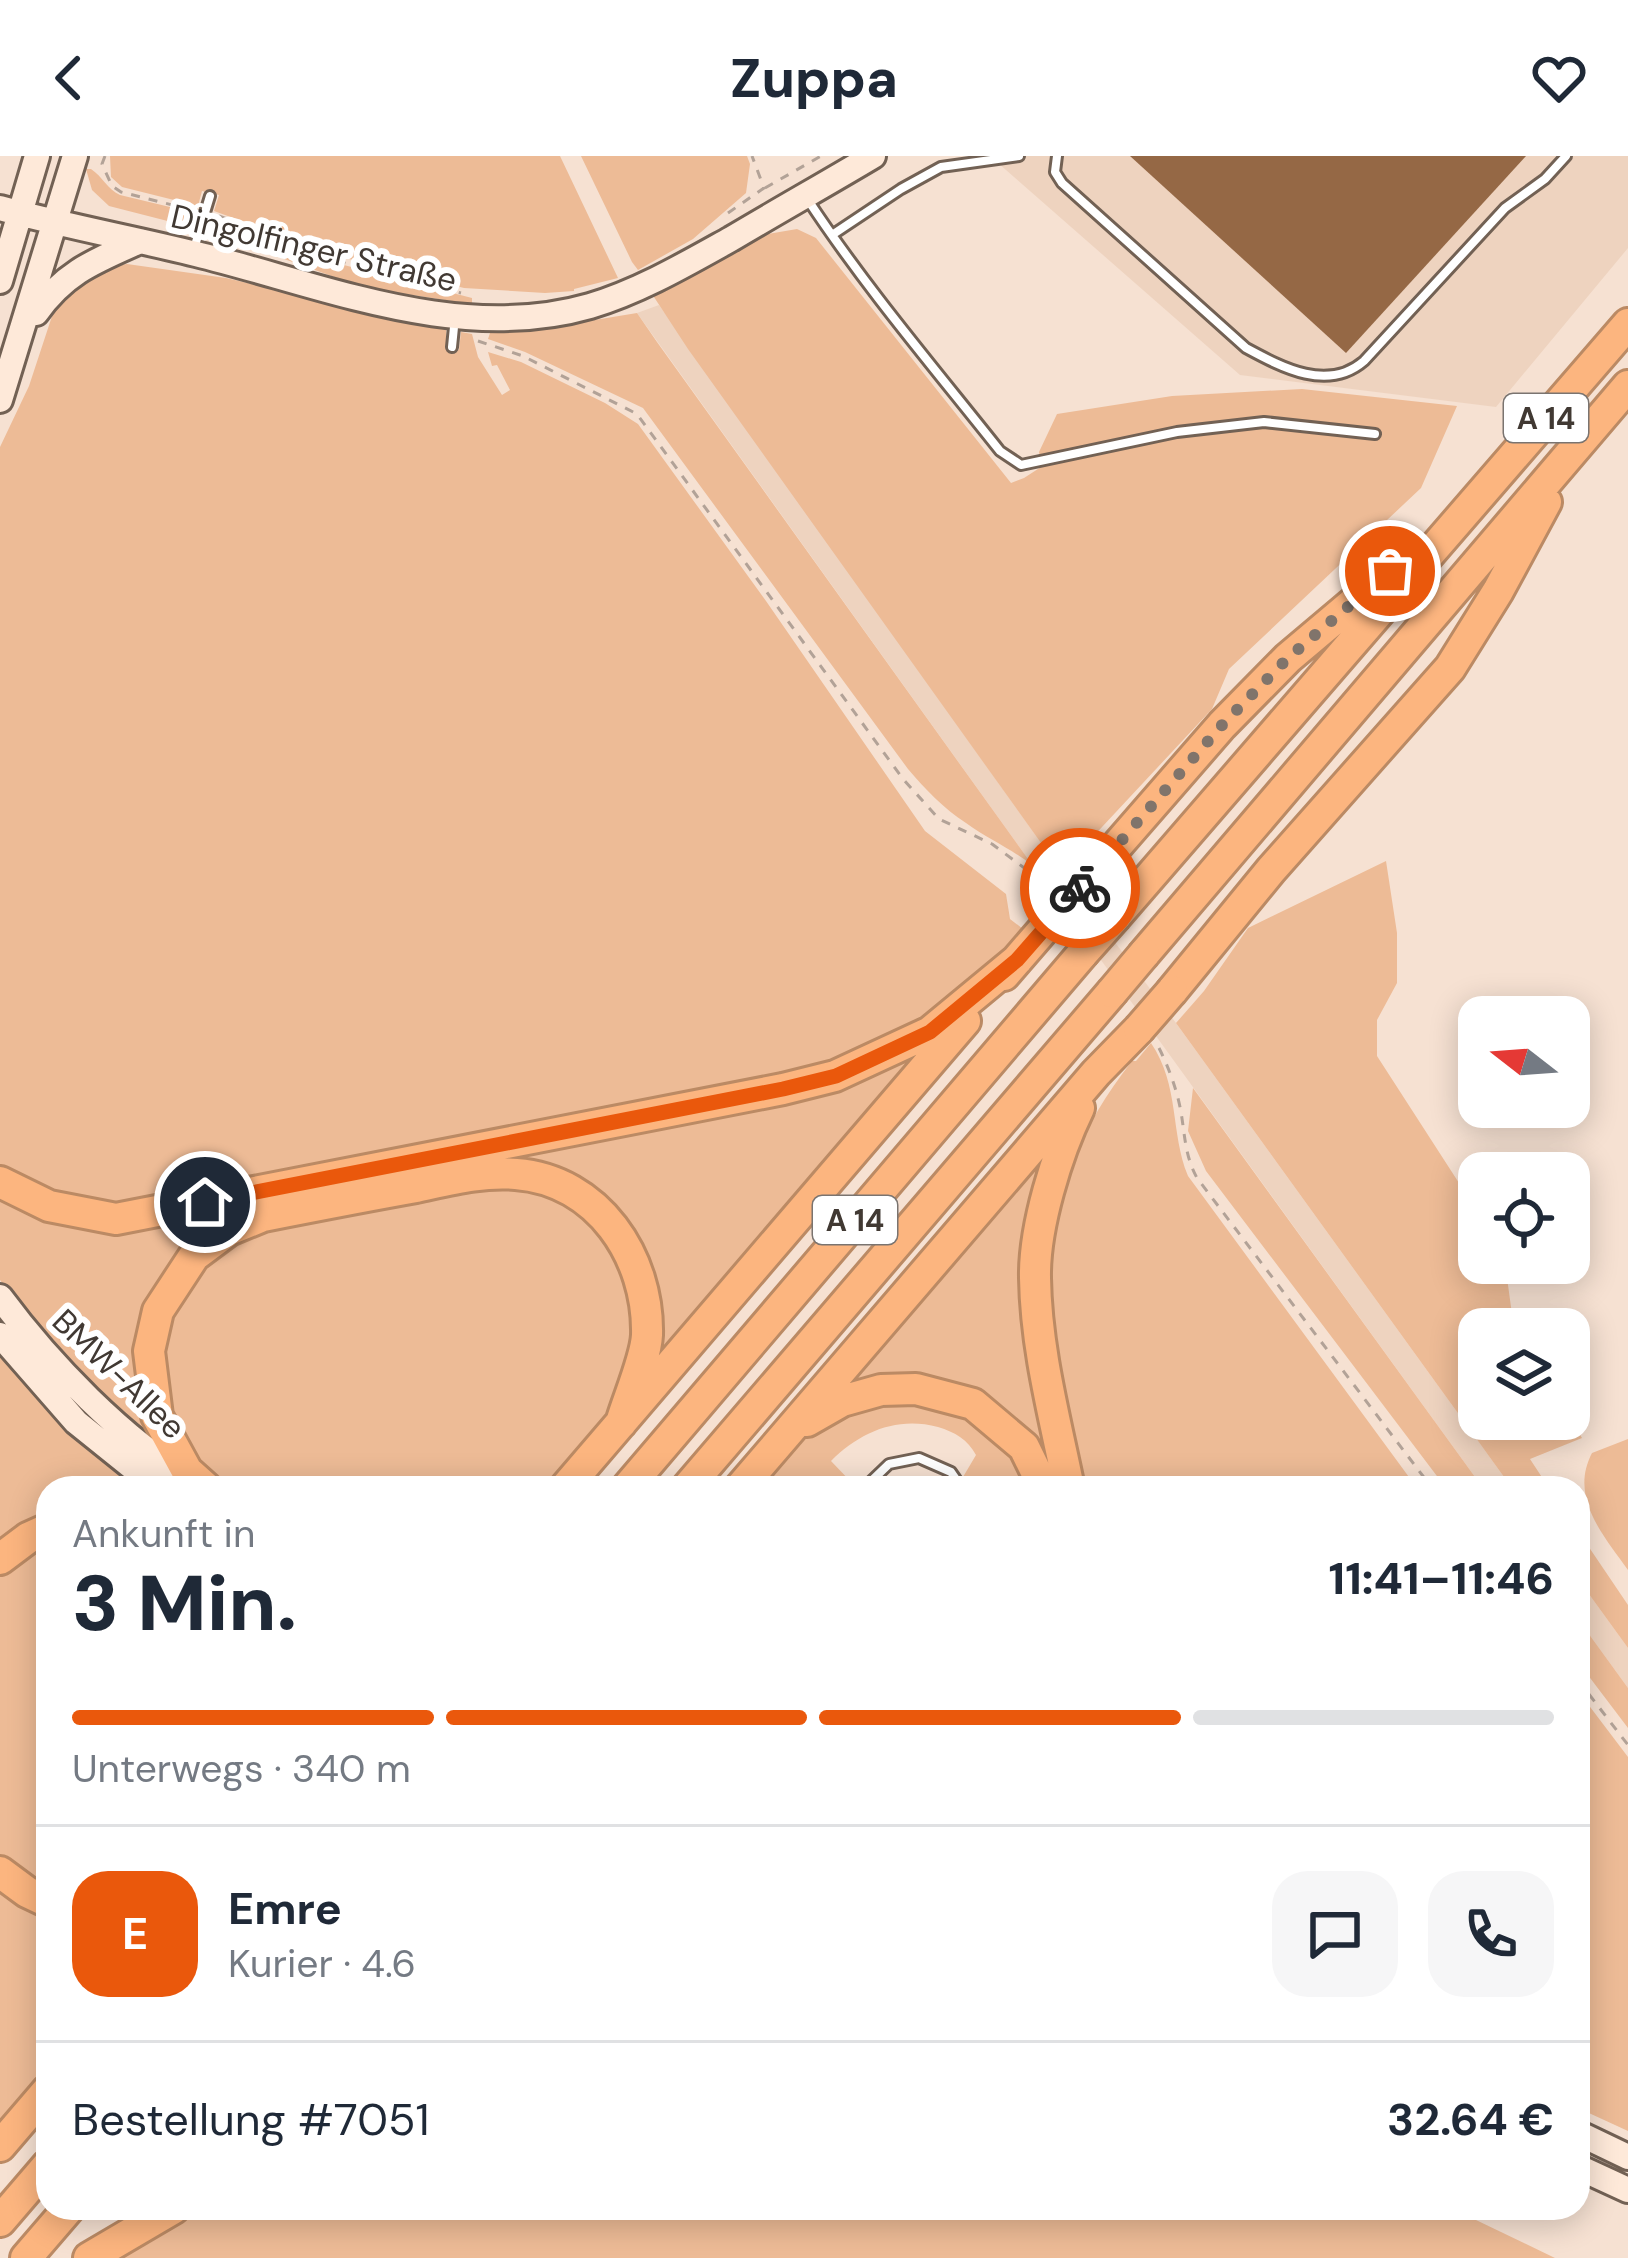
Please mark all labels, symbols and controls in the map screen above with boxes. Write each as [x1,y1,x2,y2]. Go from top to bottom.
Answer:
text: Zuppa [730,43,898,114]
icon: back [36,45,102,111]
icon: heart [1526,45,1592,111]
street label: Dingolfinger Straße [167,194,461,302]
road number: A 14 [1504,394,1588,442]
pin [1339,520,1441,622]
icon: bag [1357,538,1423,604]
courier [1020,828,1140,948]
icon: bike [1047,855,1113,921]
north arrow [1458,996,1590,1128]
map controls [1458,996,1590,1440]
pin [154,1151,256,1253]
button: locate [1458,1152,1590,1284]
icon: home [172,1169,238,1235]
road number: A 14 [813,1196,897,1244]
street label: BMW-Allee [43,1300,195,1448]
button: layers [1458,1308,1590,1440]
text: Ankunft in [72,1508,255,1559]
text: 11:41–11:46 [1329,1549,1554,1608]
text: 3 Min. [72,1553,297,1654]
text: Unterwegs · 340 m [72,1743,411,1794]
button: chat [1272,1871,1398,1997]
button: phone [1428,1871,1554,1997]
text: Emre [228,1879,342,1938]
text: E [122,1904,148,1963]
text: Kurier · 4.6 [228,1938,416,1989]
text: Bestellung #7051 [72,2090,429,2149]
text: 32.64 € [1387,2090,1554,2149]

